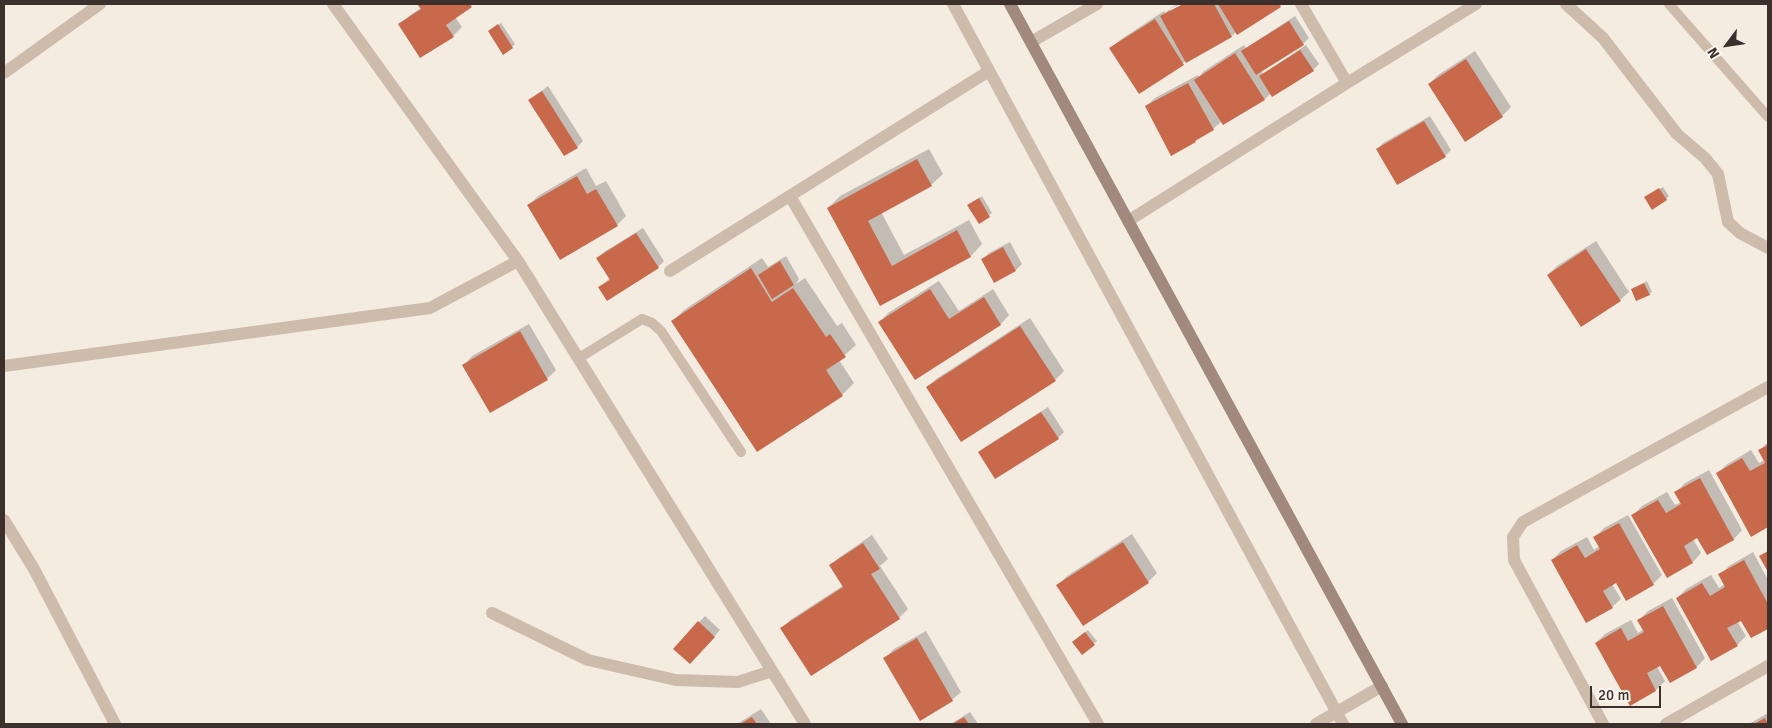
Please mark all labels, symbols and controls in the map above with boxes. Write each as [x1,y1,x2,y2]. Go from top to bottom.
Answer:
north arrow [1702,20,1752,70]
text: N [1704,44,1724,62]
scale bar [1592,676,1663,708]
text: 20 m [1598,686,1629,704]

